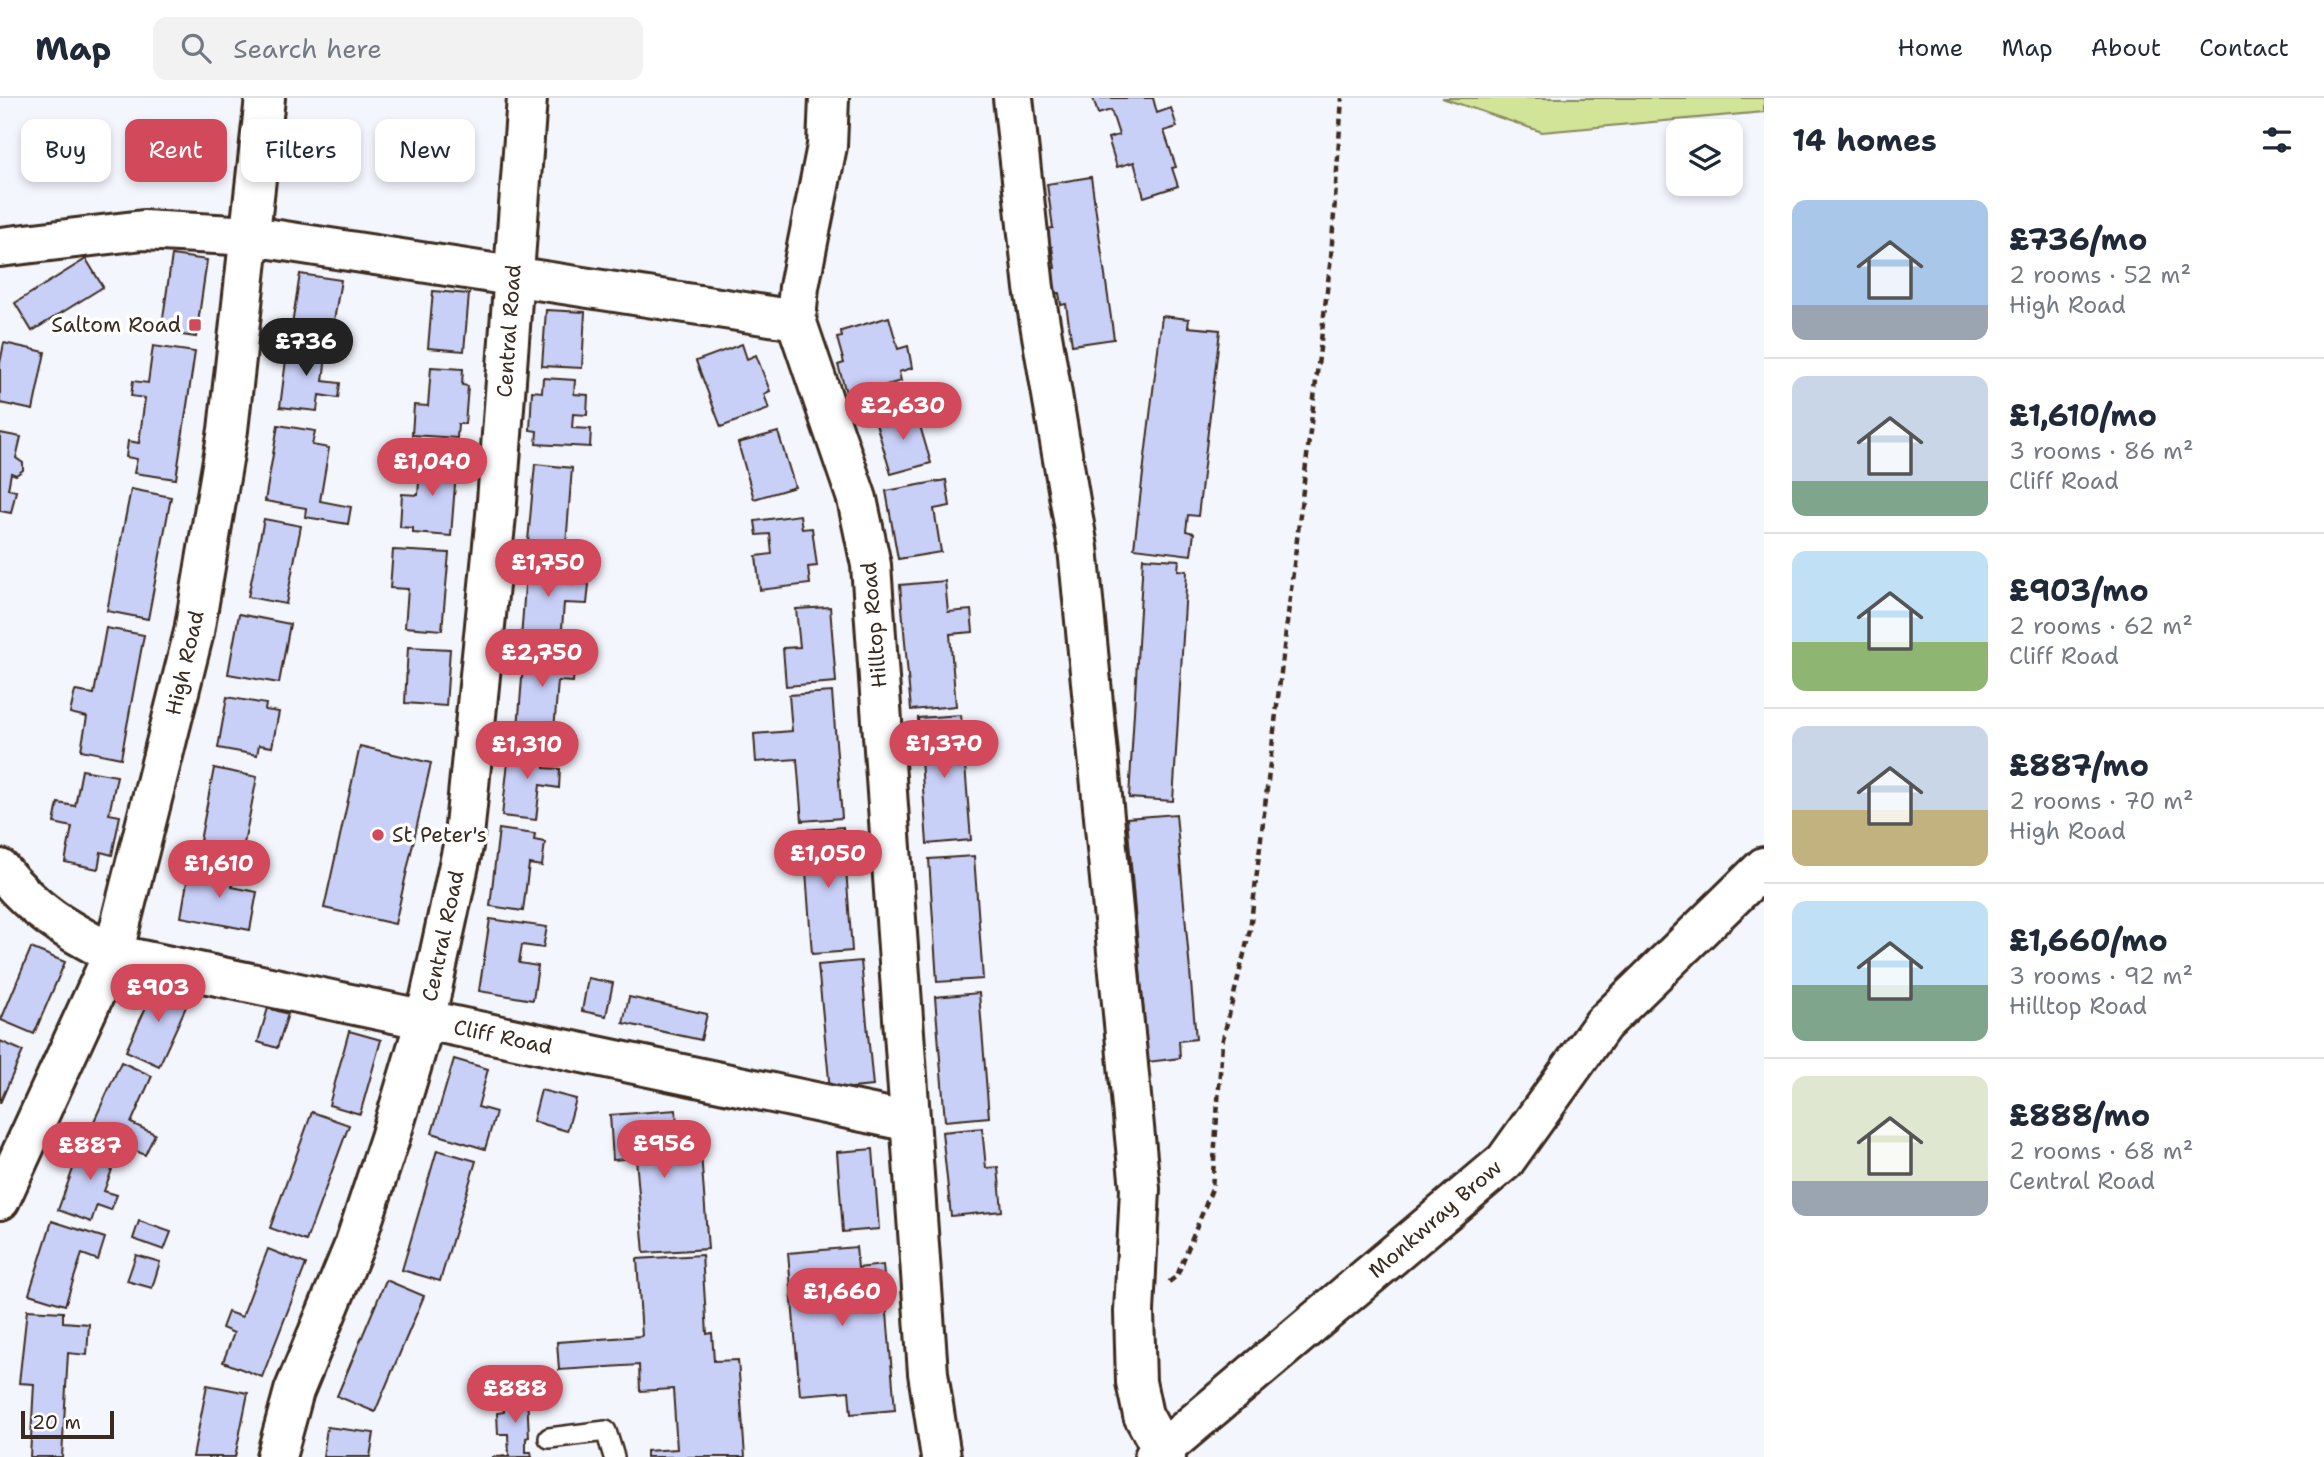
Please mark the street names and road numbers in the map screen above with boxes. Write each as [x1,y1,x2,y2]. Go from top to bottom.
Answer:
street label: Central Road [490,263,528,399]
street label: Hilltop Road [855,561,893,689]
street label: High Road [159,608,211,718]
street label: Central Road [415,868,471,1004]
street label: Cliff Road [451,1013,555,1061]
street label: Monkwray Brow [1362,1153,1508,1285]

